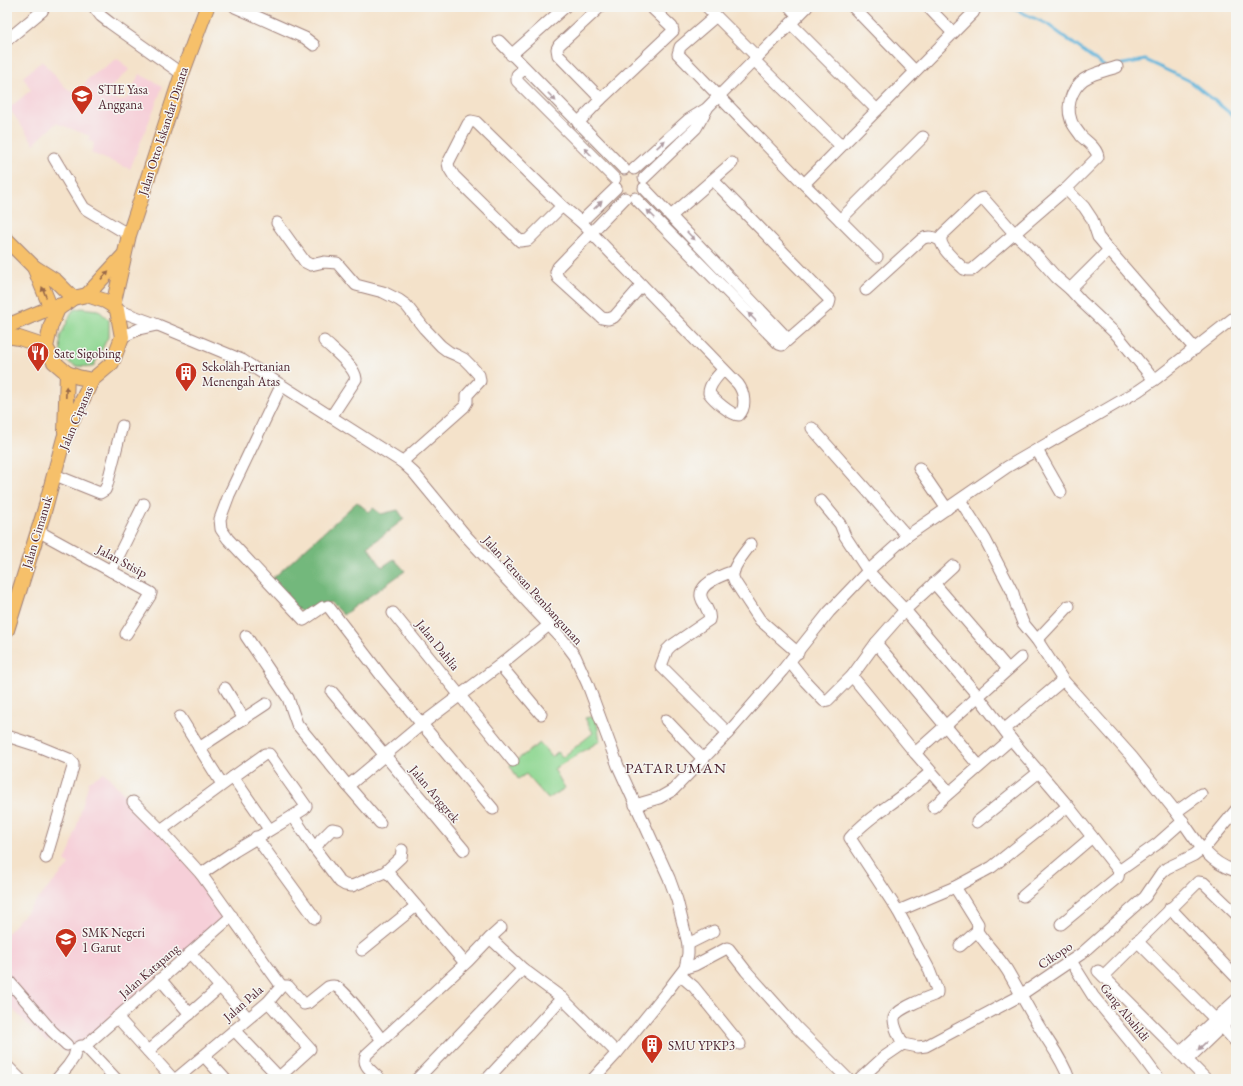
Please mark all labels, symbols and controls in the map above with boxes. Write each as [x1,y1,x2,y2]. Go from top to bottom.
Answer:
street label: Jalan Otto Iskandar Dinata [134,64,192,198]
place label: STIE Yasa Anggana [97,81,149,113]
school or university icon: STIE Yasa Anggana [69,83,95,116]
one-way arrow [547,92,557,102]
one-way arrow [656,140,666,149]
one-way arrow [583,147,593,157]
one-way arrow [593,200,603,210]
one-way arrow [646,209,656,219]
one-way arrow [686,231,695,242]
one-way arrow [101,270,110,280]
one-way arrow [40,285,46,297]
one-way arrow [747,312,757,322]
restaurant icon: Sate Sigobing [25,340,51,373]
place label: Sate Sigobing [54,345,121,362]
place label: Sekolah Pertanian Menengah Atas [202,358,290,390]
building icon: Sekolah Pertanian Menengah Atas [173,360,199,393]
street label: Jalan Cipanas [55,384,97,453]
one-way arrow [63,385,69,398]
street label: Jalan Cimanuk [18,493,56,571]
street label: Jalan Terusan Pembangunan [479,531,587,648]
street label: Jalan Stisip [93,540,150,581]
street label: Jalan Dahlia [412,615,464,675]
district label: PATARUMAN [625,758,727,777]
street label: Jalan Anggrek [405,761,465,827]
place label: SMK Negeri 1 Garut [82,924,145,956]
school or university icon: SMK Negeri 1 Garut [53,926,79,959]
street label: Cikopo [1034,937,1076,973]
street label: Jalan Katapang [114,940,183,1003]
street label: Gang Abahldi [1096,979,1154,1045]
street label: Jalan Pala [219,981,267,1026]
building icon: SMU YPKP3 [639,1032,665,1065]
place label: SMU YPKP3 [668,1037,735,1054]
one-way arrow [1197,1041,1206,1050]

